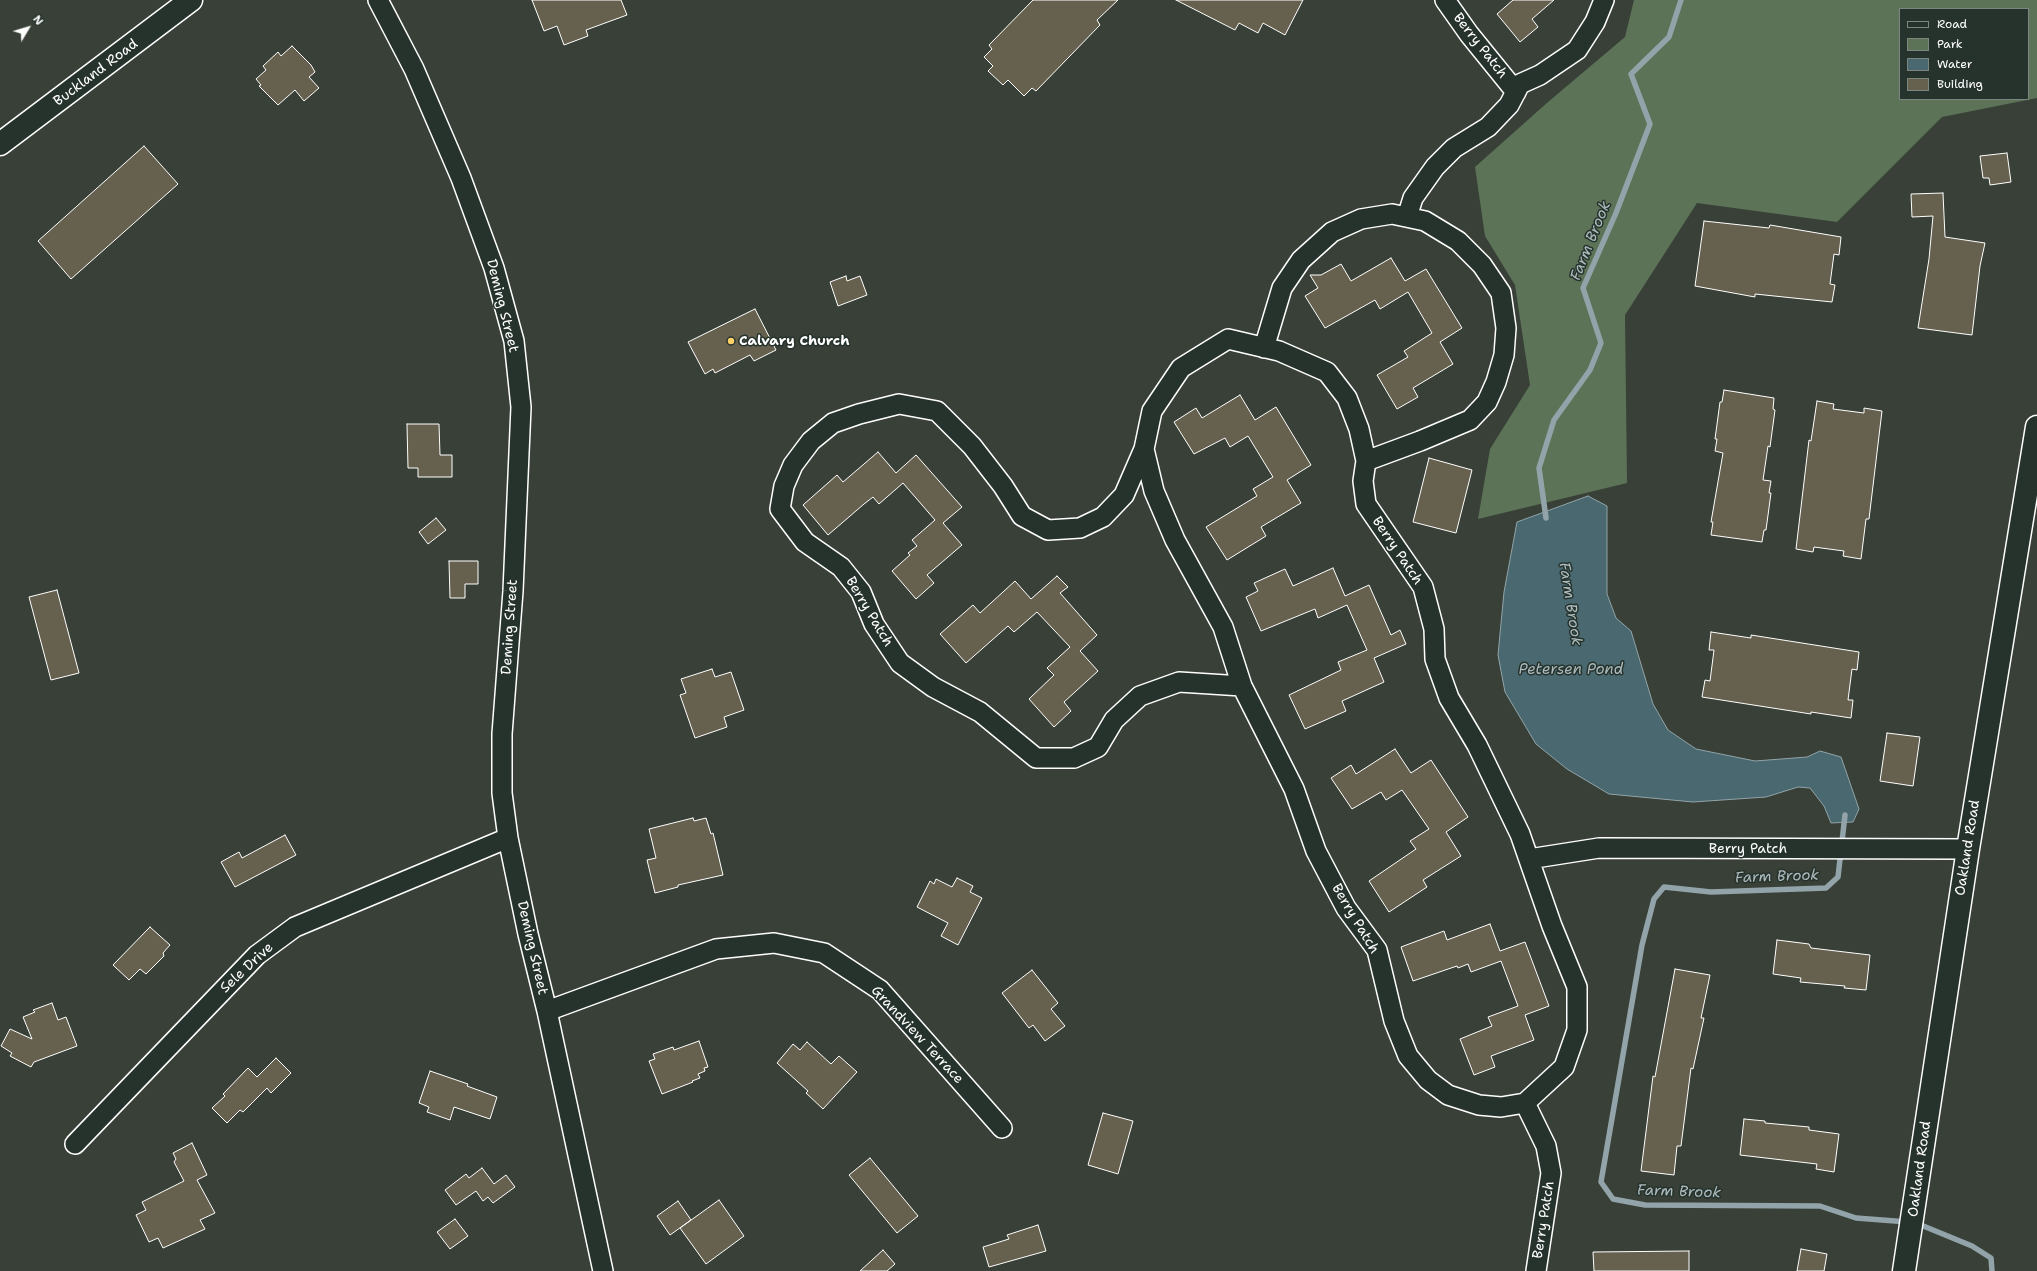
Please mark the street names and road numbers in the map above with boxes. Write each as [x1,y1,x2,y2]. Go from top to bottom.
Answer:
street label: Berry Patch [1449,10,1511,82]
street label: Buckland Road [51,36,141,110]
street label: Deming Street [482,258,522,354]
street label: Berry Patch [1368,514,1426,588]
street label: Berry Patch [842,574,896,650]
street label: Deming Street [498,579,522,675]
street label: Oakland Road [1952,799,1984,897]
street label: Berry Patch [1709,841,1787,857]
street label: Berry Patch [1328,881,1382,957]
street label: Deming Street [513,900,551,996]
street label: Sele Drive [217,939,277,997]
street label: Grandview Terrace [867,982,967,1088]
street label: Oakland Road [1905,1120,1935,1218]
street label: Berry Patch [1530,1180,1558,1260]

